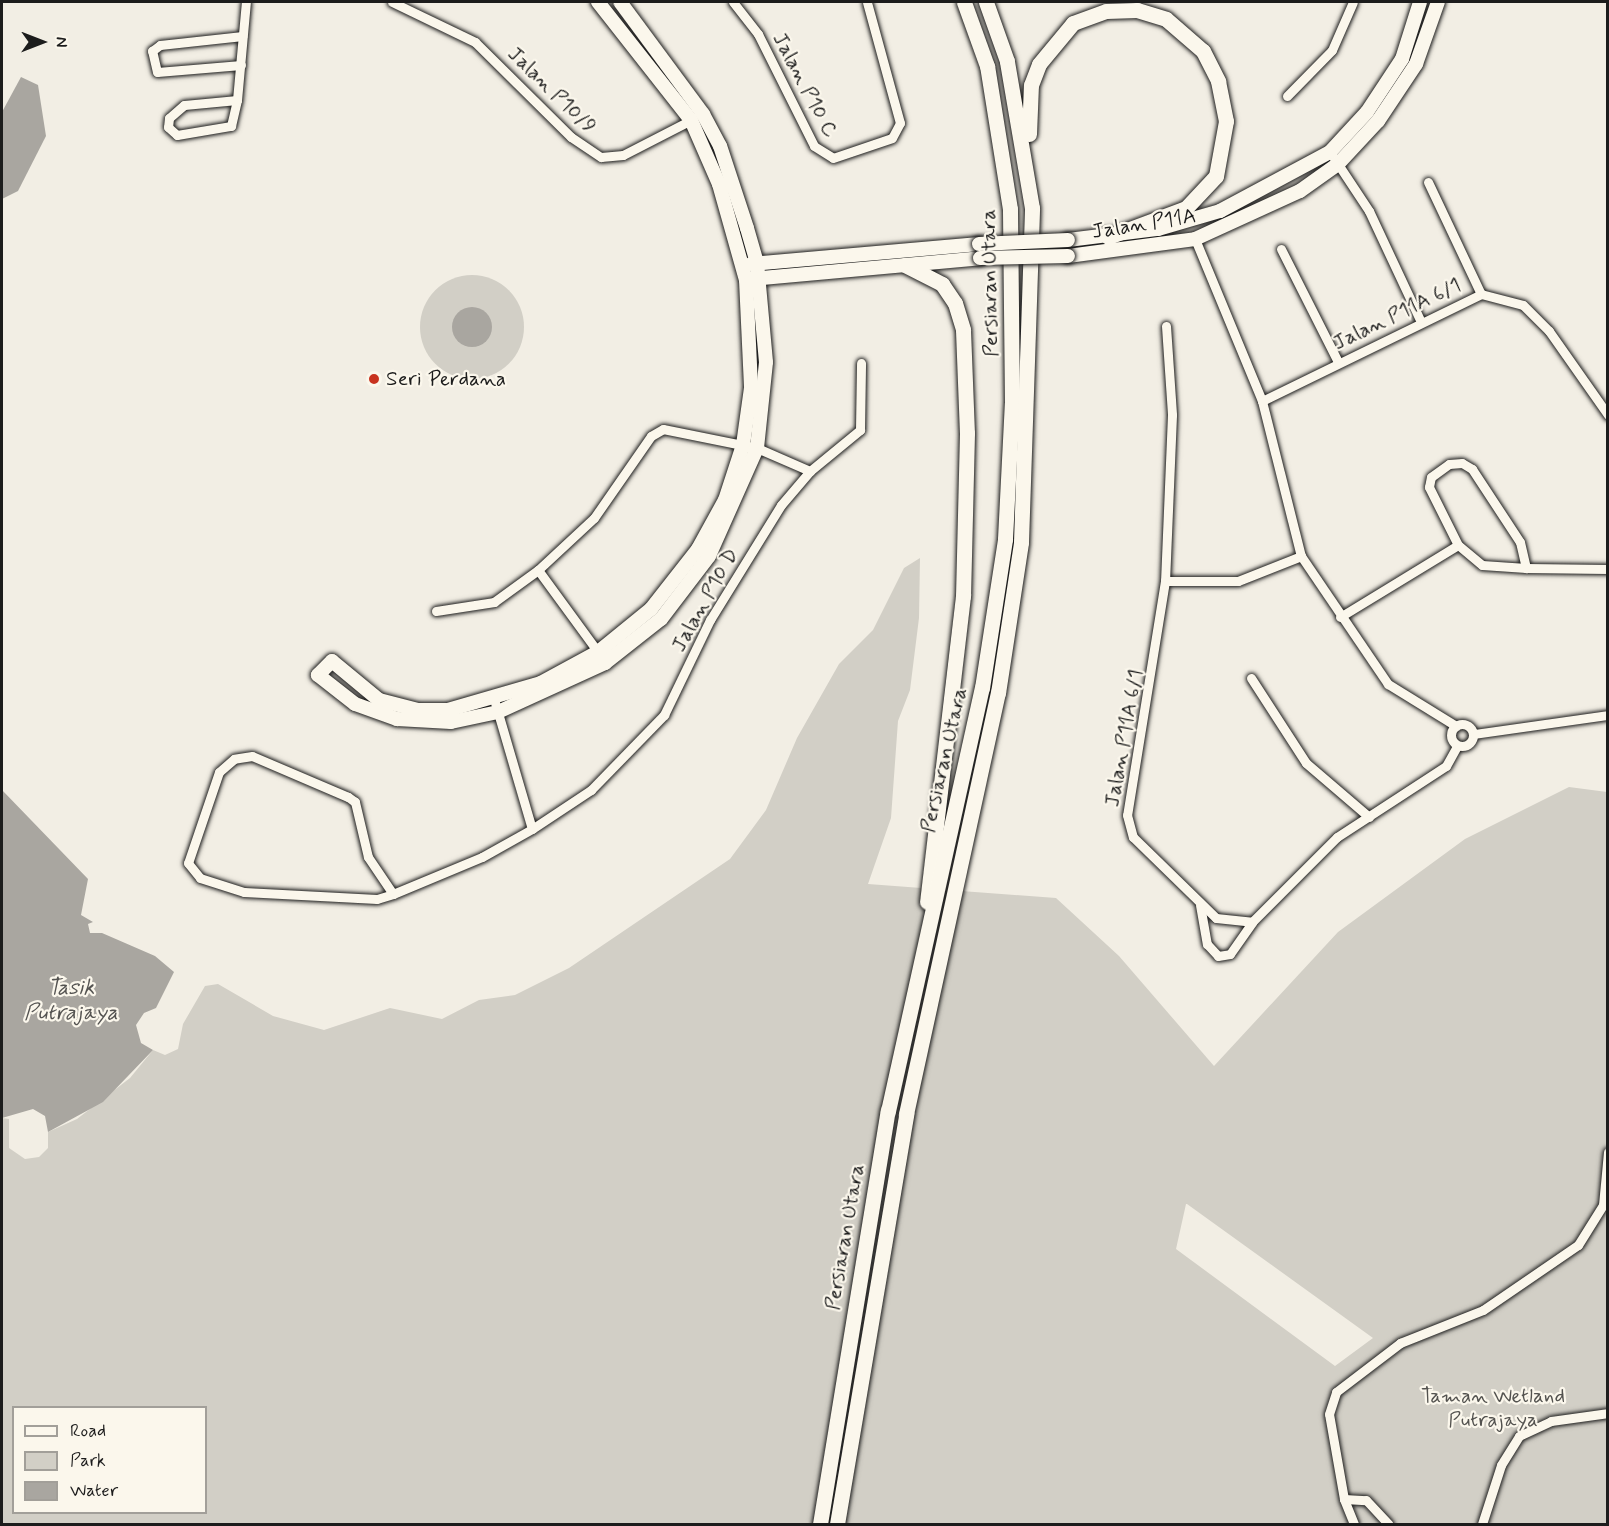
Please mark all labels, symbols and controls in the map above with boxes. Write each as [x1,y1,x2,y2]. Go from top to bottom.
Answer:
north arrow [12,12,72,72]
street label: Jalan P10 C [767,28,843,142]
text: N [50,37,71,47]
street label: Jalan P10/9 [502,41,602,139]
street label: Jalan P11A [1090,203,1198,245]
street label: Persiaran Utara [976,208,1004,358]
street label: Jalan P11A 6/1 [1329,272,1465,356]
place label: Seri Perdana [386,366,501,392]
marker: Seri Perdana [367,372,381,386]
street label: Jalan P10 D [666,544,744,656]
street label: Jalan P11A 6/1 [1099,667,1149,809]
street label: Persiaran Utara [915,684,973,836]
water label: Tasik Putrajaya [24,975,118,1026]
street label: Persiaran Utara [820,1161,870,1313]
park label: Taman Wetland Putrajaya [1421,1383,1565,1433]
legend [12,1406,207,1514]
text: Road [70,1419,106,1443]
text: Park [70,1449,106,1473]
text: Water [70,1479,118,1503]

